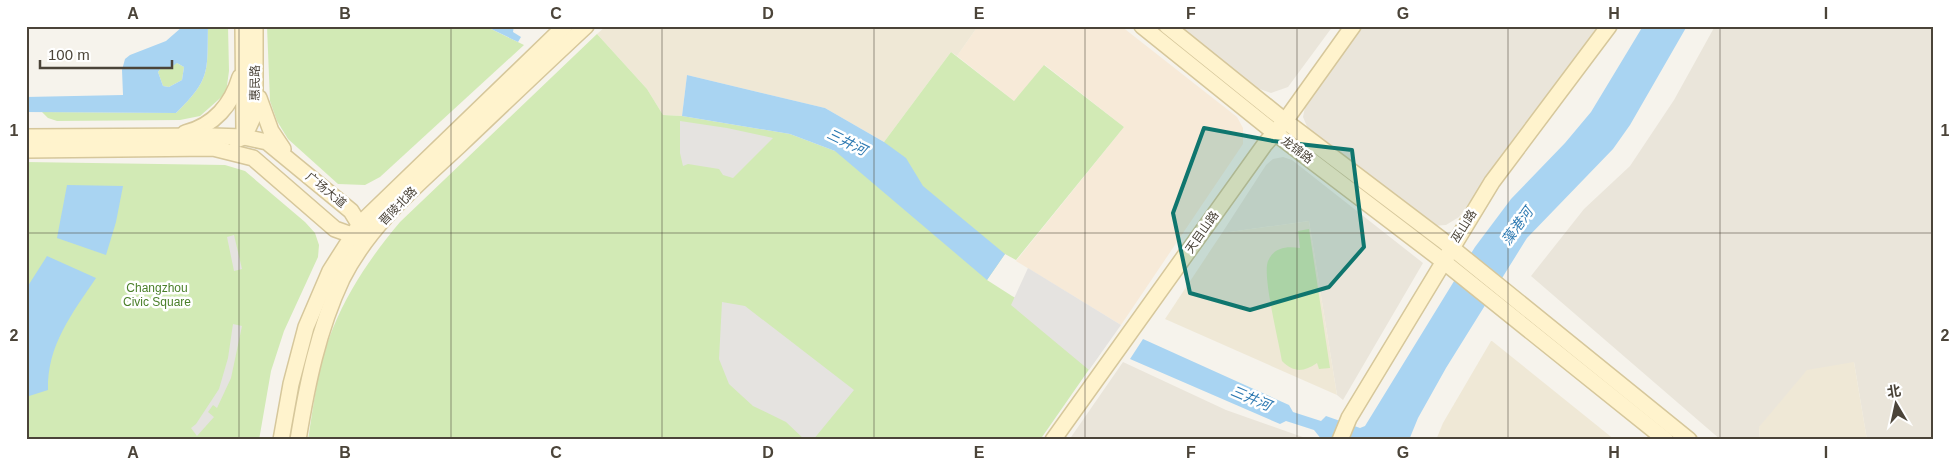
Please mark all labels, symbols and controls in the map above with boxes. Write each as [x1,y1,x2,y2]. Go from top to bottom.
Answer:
text: A [127,5,139,22]
text: B [339,5,351,22]
text: C [550,5,562,22]
text: D [762,5,774,22]
text: E [974,5,985,22]
text: F [1186,5,1196,22]
text: G [1397,5,1409,22]
text: H [1608,5,1620,22]
text: I [1824,5,1828,22]
scale bar [40,38,172,70]
text: 100 m [48,46,90,63]
street label: 惠民路 [248,65,262,101]
text: 1 [10,122,19,139]
text: 1 [1941,122,1950,139]
water label: 三井河 [825,126,872,160]
street label: 龙锦路 [1278,134,1316,166]
street label: 广场大道 [303,169,349,211]
street label: 晋陵北路 [376,184,420,228]
water label: 藻港河 [1498,202,1538,248]
street label: 巫山路 [1449,207,1479,245]
street label: 天目山路 [1182,208,1222,256]
park label: Changzhou Civic Square [123,281,191,309]
text: 2 [10,327,19,344]
text: 2 [1941,327,1950,344]
north arrow [1872,378,1922,428]
water label: 三井河 [1229,382,1276,415]
text: 北 [1886,382,1902,400]
text: A [127,444,139,461]
text: B [339,444,351,461]
text: C [550,444,562,461]
text: D [762,444,774,461]
text: E [974,444,985,461]
text: F [1186,444,1196,461]
text: G [1397,444,1409,461]
text: H [1608,444,1620,461]
text: I [1824,444,1828,461]

